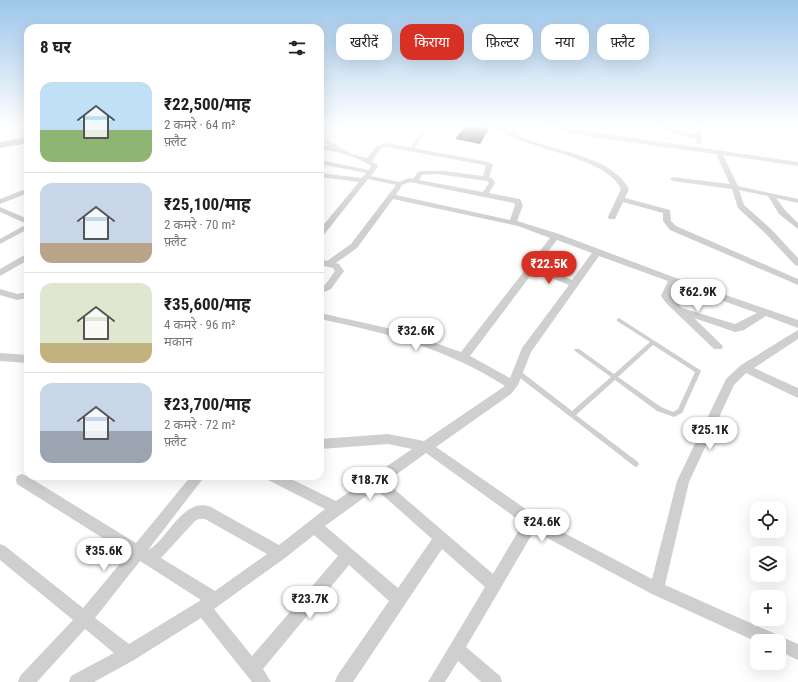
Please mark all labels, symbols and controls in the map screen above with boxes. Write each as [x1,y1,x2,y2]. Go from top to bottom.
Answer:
chip: खरीदें [336,24,392,60]
chip: किराया [400,24,464,60]
chip: फ़िल्टर [472,24,533,60]
chip: नया [541,24,589,60]
chip: फ़्लैट [597,24,649,60]
text: 8 घर [40,37,71,57]
icon: filters [286,37,308,59]
text: ₹22,500/माह [164,94,251,114]
icon: home [72,98,120,146]
text: 2 कमरे · 64 m² [164,117,236,132]
text: फ़्लैट [164,134,187,149]
text: ₹25,100/माह [164,194,251,214]
icon: home [72,199,120,247]
text: 2 कमरे · 70 m² [164,217,236,232]
text: फ़्लैट [164,234,187,249]
pin: ₹22.5K [516,251,582,285]
text: ₹22.5K [531,256,567,271]
pin: ₹62.9K [665,279,731,313]
text: ₹62.9K [680,284,716,299]
text: ₹35,600/माह [164,294,251,314]
icon: home [72,299,120,347]
text: 4 कमरे · 96 m² [164,317,236,332]
pin: ₹32.6K [383,318,449,352]
text: ₹32.6K [398,323,434,338]
text: मकान [164,334,192,349]
text: ₹23,700/माह [164,394,251,414]
icon: home [72,399,120,447]
text: 2 कमरे · 72 m² [164,417,236,432]
pin: ₹25.1K [677,417,743,451]
text: ₹25.1K [692,422,728,437]
text: फ़्लैट [164,434,187,449]
pin: ₹18.7K [337,467,403,501]
text: ₹18.7K [352,472,388,487]
map controls [750,502,786,670]
button: locate [750,502,786,538]
pin: ₹24.6K [509,509,575,543]
text: ₹24.6K [524,514,560,529]
pin: ₹35.6K [71,538,137,572]
text: ₹35.6K [86,543,122,558]
button: layers [750,546,786,582]
pin: ₹23.7K [277,586,343,620]
button: + [750,590,786,626]
text: ₹23.7K [292,591,328,606]
button: − [750,634,786,670]

